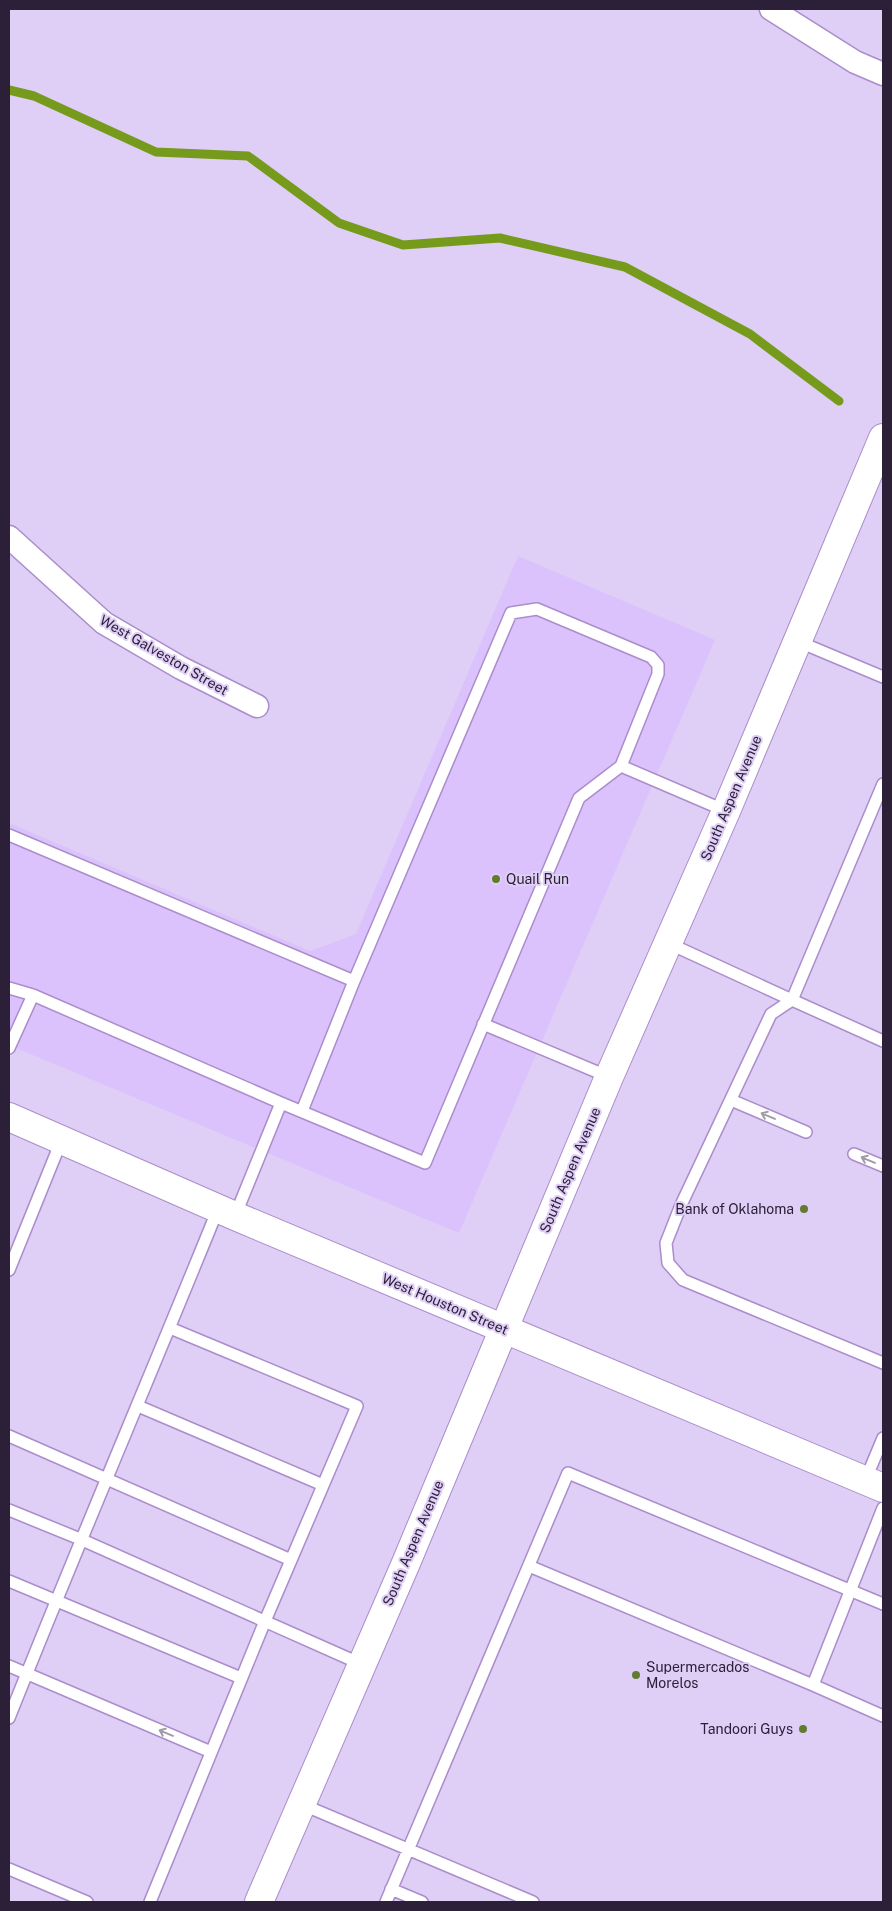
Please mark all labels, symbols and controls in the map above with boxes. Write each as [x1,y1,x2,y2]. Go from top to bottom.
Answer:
street label: West Galveston Street [97,612,231,698]
street label: South Aspen Avenue [697,733,765,863]
place label: Quail Run [506,871,569,887]
marker: Quail Run [490,873,502,885]
street label: South Aspen Avenue [536,1105,604,1235]
one-way arrow [761,1111,776,1120]
one-way arrow [861,1155,876,1165]
place label: Bank of Oklahoma [675,1201,794,1217]
marker: Bank of Oklahoma [798,1203,810,1215]
street label: West Houston Street [380,1270,510,1338]
street label: South Aspen Avenue [379,1478,447,1608]
place label: Supermercados Morelos [646,1659,749,1691]
marker: Supermercados Morelos [630,1669,642,1681]
place label: Tandoori Guys [700,1721,793,1737]
marker: Tandoori Guys [797,1723,809,1735]
one-way arrow [159,1728,174,1737]

